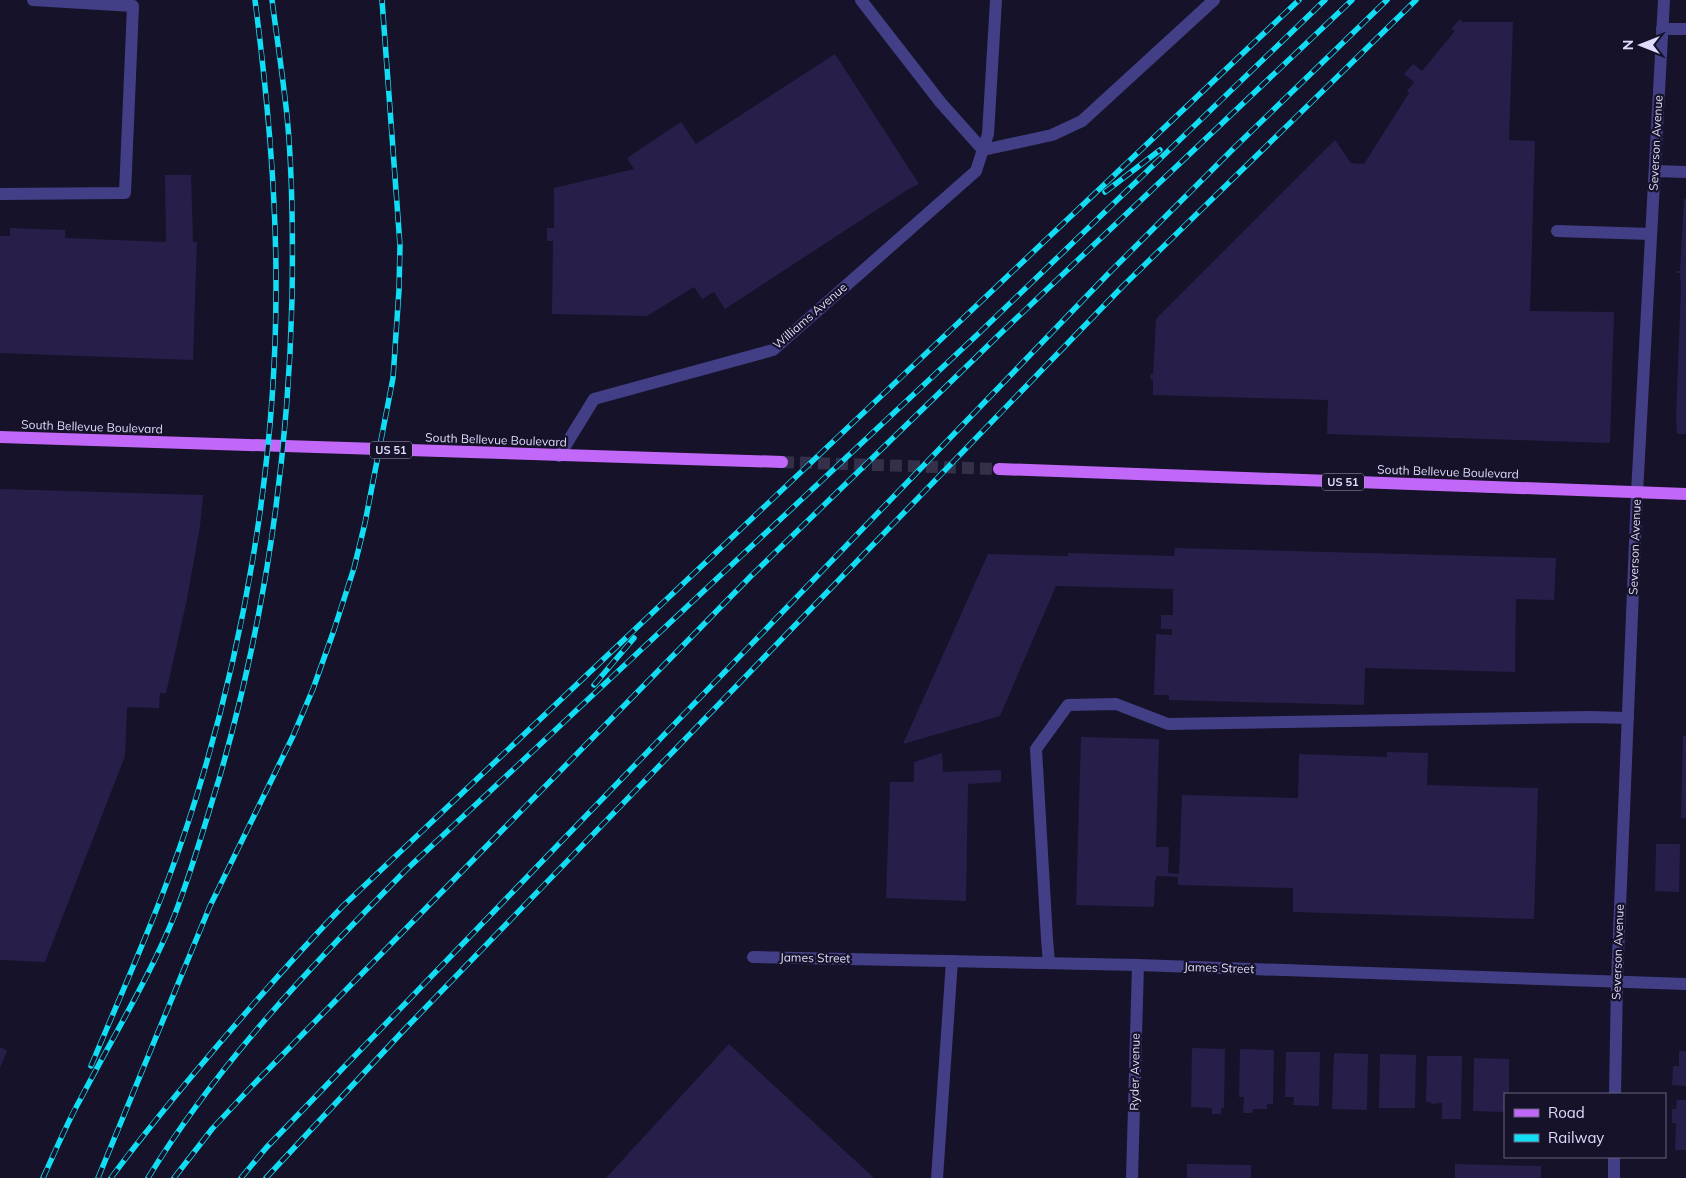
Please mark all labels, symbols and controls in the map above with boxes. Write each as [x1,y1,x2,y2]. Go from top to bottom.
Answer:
north arrow [1616,20,1666,70]
text: N [1619,40,1637,50]
street label: Severson Avenue [1646,95,1665,191]
street label: Williams Avenue [770,279,850,352]
street label: South Bellevue Boulevard [21,417,163,436]
street label: South Bellevue Boulevard [425,430,567,449]
road number: US 51 [370,442,412,458]
street label: South Bellevue Boulevard [1377,462,1519,481]
road number: US 51 [1322,474,1364,491]
street label: Severson Avenue [1625,499,1644,595]
street label: Severson Avenue [1608,904,1627,1000]
street label: James Street [780,949,850,966]
street label: James Street [1184,959,1254,976]
street label: Ryder Avenue [1126,1033,1143,1111]
legend [1504,1093,1666,1158]
text: Road [1548,1103,1585,1122]
text: Railway [1548,1128,1604,1147]

